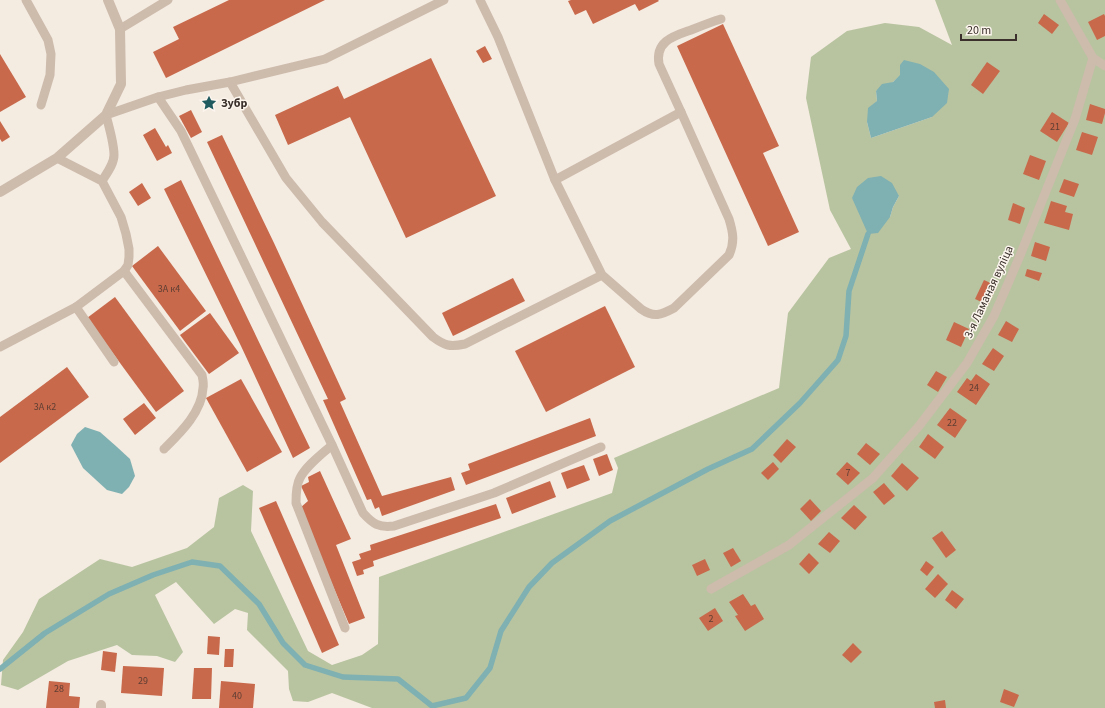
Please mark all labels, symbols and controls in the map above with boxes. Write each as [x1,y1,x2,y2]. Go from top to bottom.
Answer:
scale bar [961,16,1016,42]
text: 20 m [967,22,991,39]
place icon: Зубр [200,94,218,112]
place label: Зубр [221,95,247,112]
house number: 21 [1050,120,1060,134]
street label: 3-я Ламаная вуліца [960,243,1018,341]
house number: 3А к4 [158,282,180,296]
house number: 24 [969,381,979,395]
house number: 3А к2 [34,400,56,414]
house number: 22 [947,416,957,430]
house number: 7 [846,466,851,480]
house number: 2 [709,612,714,626]
house number: 29 [138,674,148,688]
house number: 28 [54,682,64,696]
house number: 40 [232,689,242,703]

